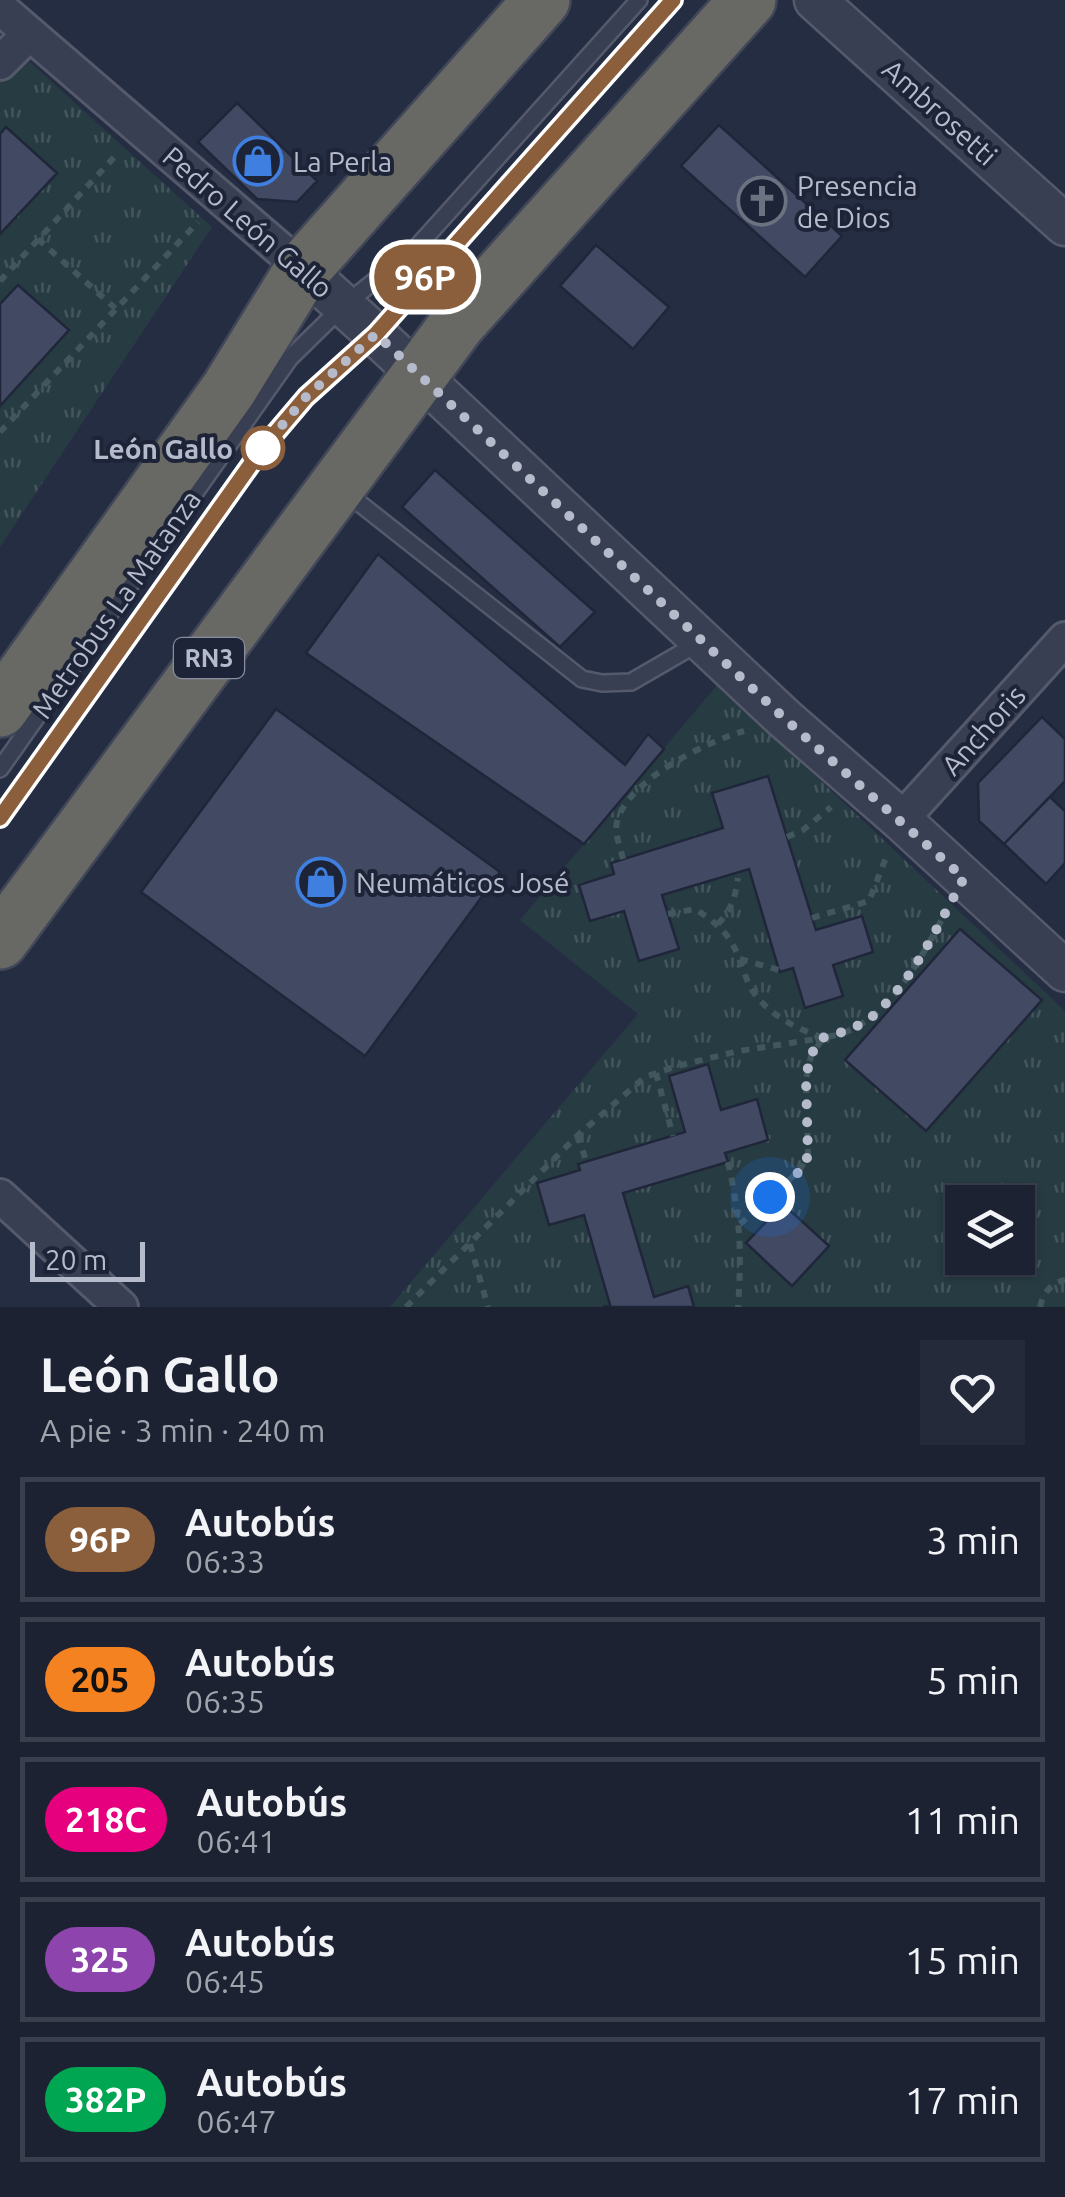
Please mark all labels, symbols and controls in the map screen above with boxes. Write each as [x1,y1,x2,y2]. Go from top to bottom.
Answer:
street label: Ambrosetti [877,53,1003,171]
shop icon: La Perla [232,135,284,187]
street label: Pedro León Gallo [157,140,339,304]
place label: La Perla [293,146,392,177]
place label: Presencia de Dios [797,170,918,233]
church icon: Presencia de Dios [736,175,788,227]
line badge: 96P [368,244,482,310]
text: 96P [394,257,456,297]
marker: León Gallo [242,427,284,469]
place label: León Gallo [93,433,233,464]
street label: Metrobus La Matanza [26,484,206,724]
road number: RN3 [174,638,244,678]
street label: Anchoris [935,679,1031,781]
shop icon: Neumáticos José [295,856,347,908]
place label: Neumáticos José [356,867,569,898]
your location [745,1172,795,1222]
map controls [945,1185,1035,1275]
button: layers [945,1185,1035,1275]
scale bar [30,1237,145,1282]
text: 20 m [45,1244,107,1275]
button: heart [920,1340,1025,1445]
text: León Gallo [40,1347,280,1401]
text: A pie · 3 min · 240 m [40,1412,325,1448]
text: Autobús [185,1501,336,1543]
text: 96P [69,1519,131,1559]
text: 3 min [926,1519,1020,1561]
text: 06:33 [185,1543,265,1579]
text: Autobús [185,1641,336,1683]
text: 205 [70,1659,130,1699]
text: 5 min [926,1659,1020,1701]
text: 06:35 [185,1683,265,1719]
text: Autobús [197,1781,347,1823]
text: 218C [65,1799,147,1839]
text: 11 min [905,1799,1020,1841]
text: 06:41 [197,1823,277,1859]
text: Autobús [185,1921,336,1963]
text: 325 [70,1939,130,1979]
text: 15 min [905,1939,1020,1981]
text: 06:45 [185,1963,265,1999]
text: Autobús [196,2061,347,2103]
text: 382P [65,2079,146,2119]
text: 17 min [905,2079,1020,2121]
text: 06:47 [196,2103,276,2139]

